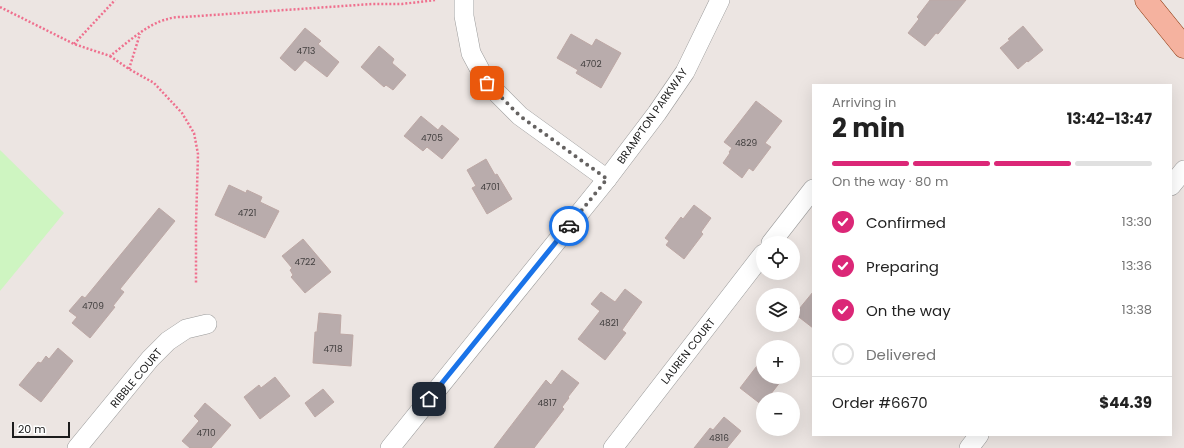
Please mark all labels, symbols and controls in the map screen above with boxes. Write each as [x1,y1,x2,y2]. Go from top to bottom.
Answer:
house number: 4713 [297,45,315,57]
house number: 4702 [580,58,602,70]
street label: BRAMPTON PARKWAY [613,64,691,167]
pin [470,66,504,100]
icon: bag [476,72,498,94]
text: Arriving in [832,93,896,112]
text: 13:42–13:47 [1067,108,1152,129]
text: 2 min [832,110,905,146]
house number: 4705 [421,132,443,144]
house number: 4829 [735,137,757,149]
text: On the way · 80 m [832,172,948,191]
house number: 4701 [480,181,500,193]
courier [549,206,589,246]
house number: 4721 [238,207,256,219]
icon: check [832,211,854,233]
text: Confirmed [866,212,946,233]
text: 13:30 [1122,212,1152,231]
icon: car [558,215,580,237]
map controls [756,236,800,436]
button: locate [756,236,800,280]
icon: check [832,255,854,277]
house number: 4722 [295,256,315,268]
text: Preparing [866,256,939,277]
text: 13:36 [1122,256,1152,275]
button: layers [756,288,800,332]
icon: check [832,299,854,321]
house number: 4709 [82,300,104,312]
text: On the way [866,300,951,321]
text: 13:38 [1122,300,1152,319]
street label: LAUREN COURT [657,315,719,387]
house number: 4821 [599,317,619,329]
button: + [756,340,800,384]
house number: 4718 [323,343,343,355]
text: Delivered [866,344,936,365]
street label: RIBBLE COURT [106,345,166,411]
pin [412,382,446,416]
icon: home [418,388,440,410]
button: − [756,392,800,436]
text: Order #6670 [832,392,928,413]
text: $44.39 [1099,392,1152,413]
house number: 4817 [537,397,557,409]
scale bar [12,420,70,439]
text: 20 m [18,421,46,437]
house number: 4710 [196,427,216,439]
house number: 4816 [709,432,729,444]

